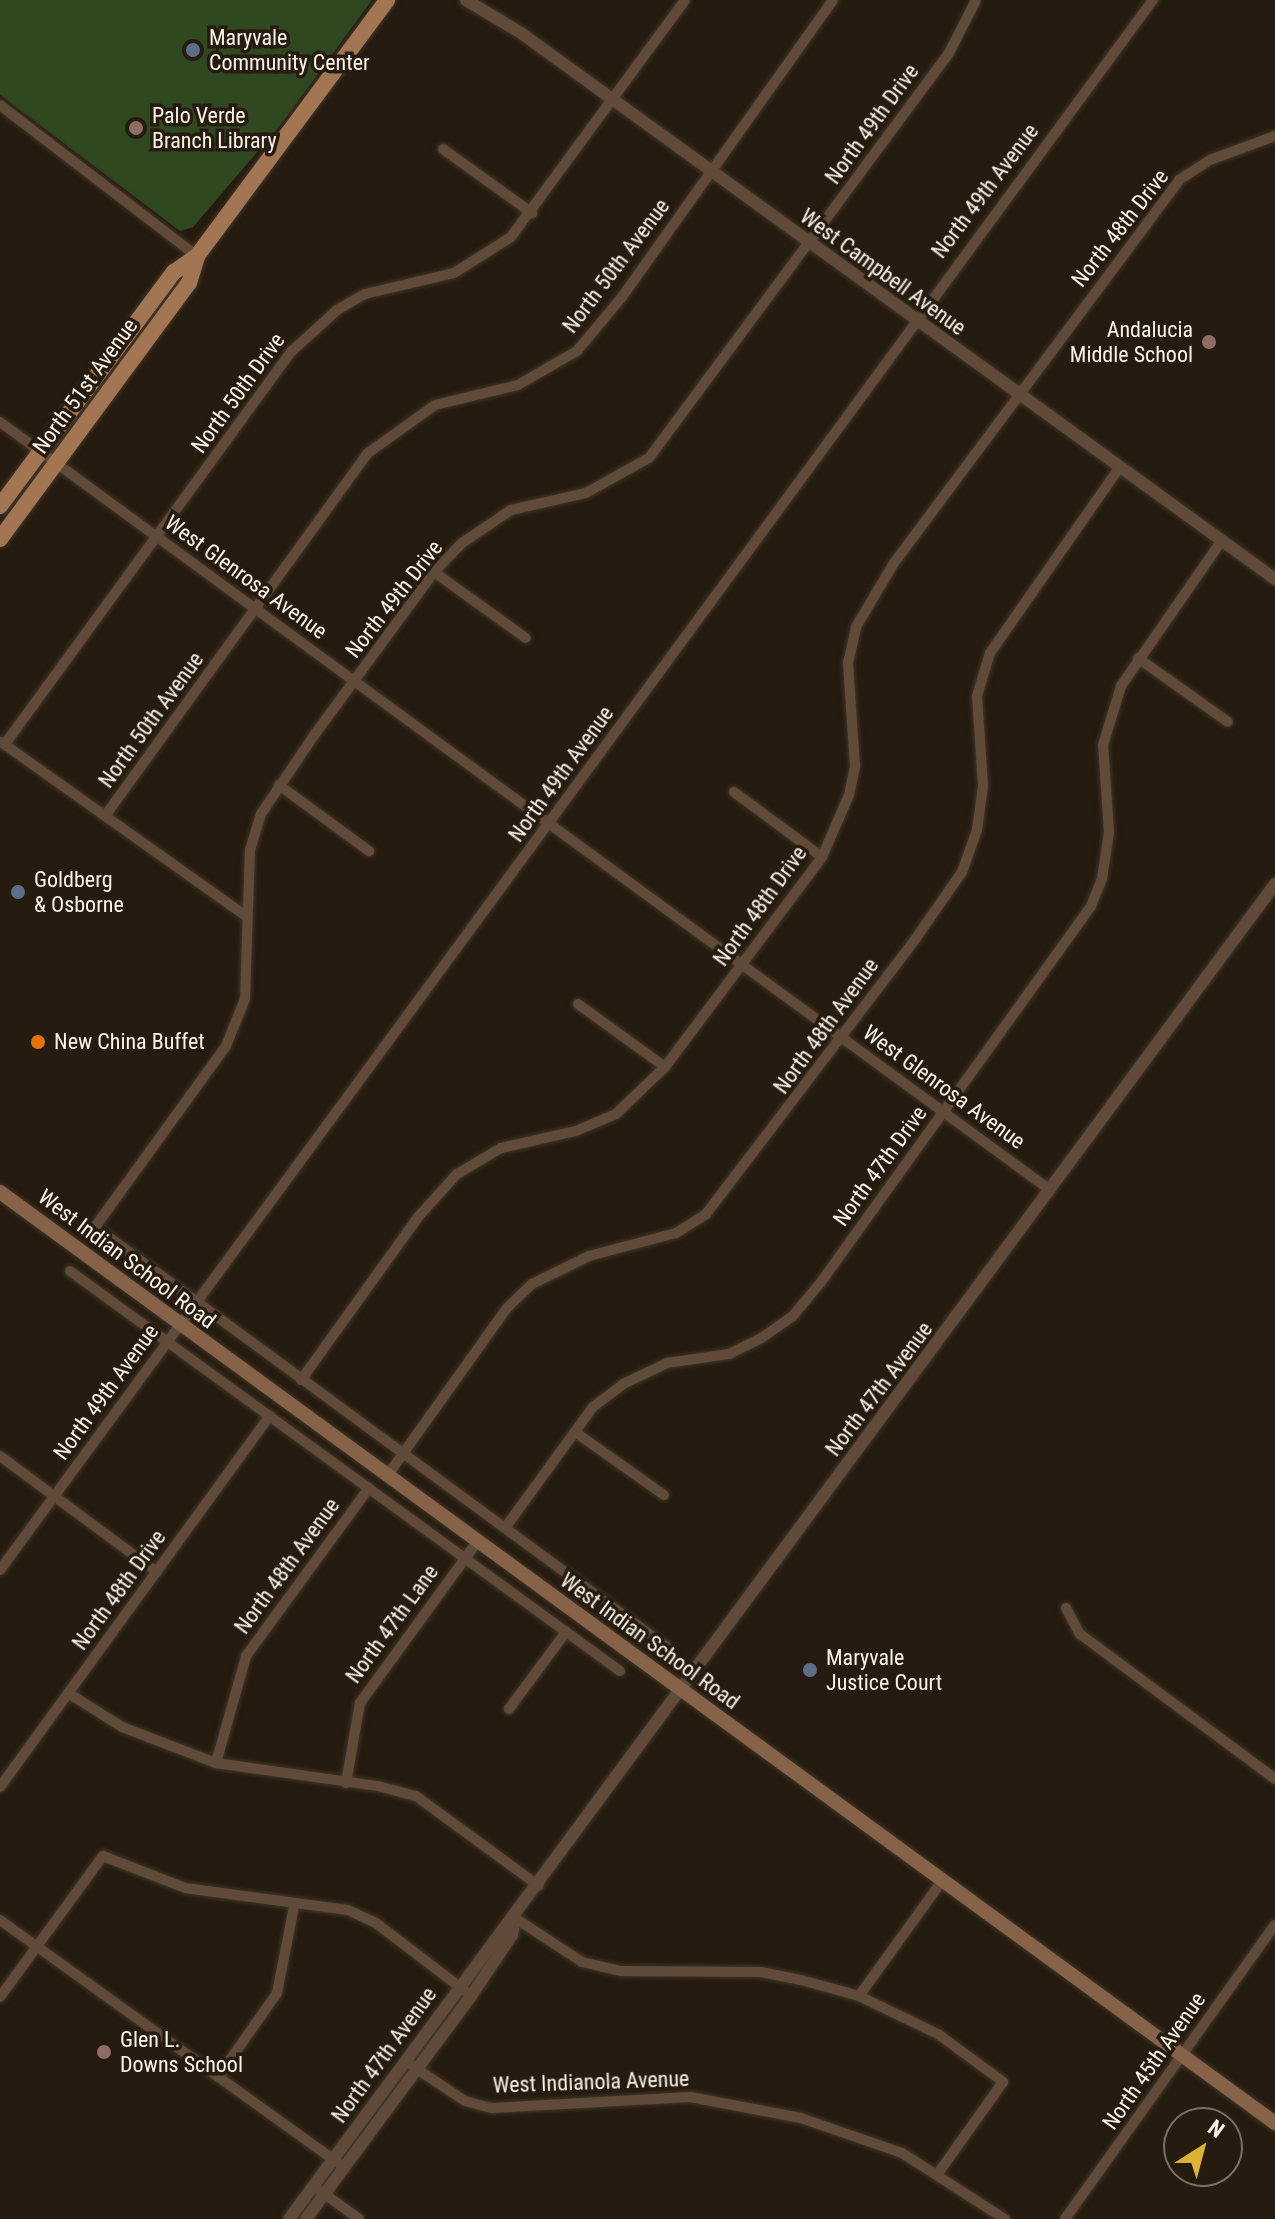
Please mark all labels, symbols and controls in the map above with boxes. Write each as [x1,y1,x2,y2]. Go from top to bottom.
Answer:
place label: Maryvale Community Center [209,24,370,76]
marker: Maryvale Community Center [184,41,202,59]
street label: North 49th Drive [820,59,924,189]
place label: Palo Verde Branch Library [152,102,277,154]
marker: Palo Verde Branch Library [127,119,145,137]
street label: North 49th Avenue [926,119,1044,263]
street label: North 48th Drive [1066,164,1174,292]
street label: North 50th Avenue [557,194,675,338]
street label: West Campbell Avenue [795,203,971,341]
street label: North 51st Avenue [27,313,143,459]
place label: Andalucia Middle School [1070,316,1193,368]
street label: North 50th Drive [186,328,290,458]
marker: Andalucia Middle School [1200,333,1218,351]
street label: West Glenrosa Avenue [160,509,332,645]
street label: North 49th Drive [340,535,448,663]
street label: North 50th Avenue [93,647,209,793]
street label: North 49th Avenue [503,701,619,847]
street label: North 48th Drive [708,841,812,971]
place label: Goldberg & Osborne [34,866,124,918]
marker: Goldberg & Osborne [9,883,27,901]
street label: North 48th Avenue [768,953,884,1099]
street label: West Glenrosa Avenue [858,1019,1030,1155]
place label: New China Buffet [54,1029,205,1055]
marker: New China Buffet [29,1033,47,1051]
street label: North 47th Drive [828,1101,932,1231]
street label: West Indian School Road [33,1184,221,1334]
street label: North 47th Avenue [820,1317,938,1461]
street label: North 49th Avenue [48,1319,164,1465]
street label: North 48th Avenue [229,1493,345,1639]
street label: North 48th Drive [67,1525,171,1655]
street label: North 47th Lane [340,1560,444,1688]
street label: West Indian School Road [555,1567,745,1715]
place label: Maryvale Justice Court [826,1644,942,1696]
marker: Maryvale Justice Court [801,1661,819,1679]
street label: North 47th Avenue [326,1982,442,2128]
street label: North 45th Avenue [1097,1987,1211,2135]
place label: Glen L. Downs School [120,2026,243,2078]
marker: Glen L. Downs School [95,2043,113,2061]
street label: West Indianola Avenue [492,2065,690,2099]
north arrow [1163,2107,1243,2187]
text: N [1203,2115,1229,2143]

